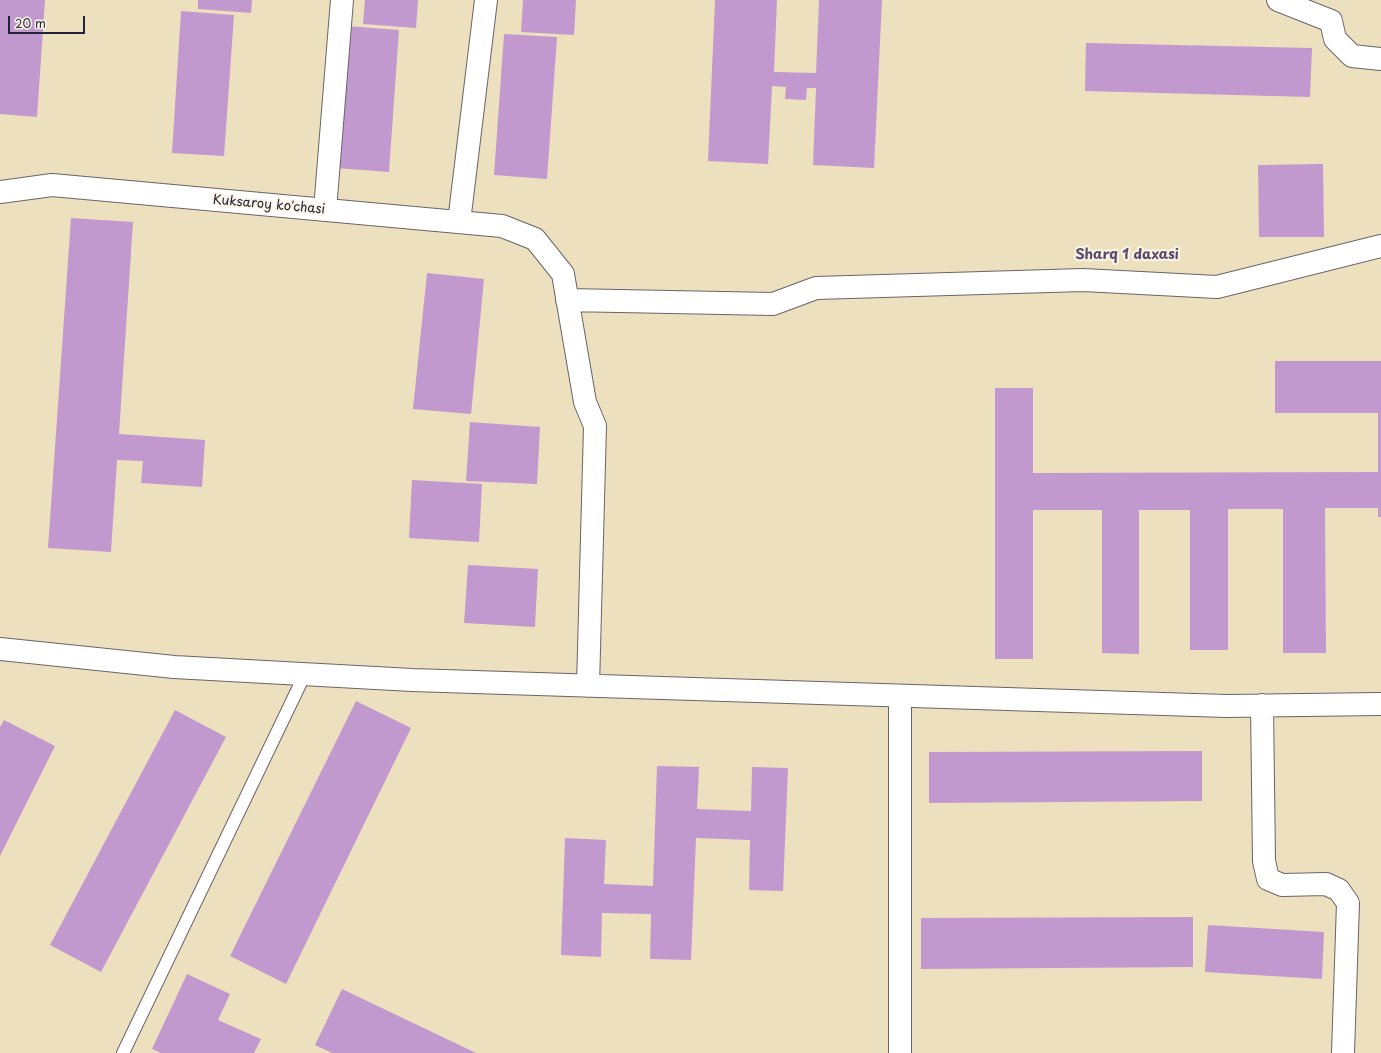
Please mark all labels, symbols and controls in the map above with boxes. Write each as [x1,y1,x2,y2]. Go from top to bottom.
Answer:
scale bar [10,8,87,34]
text: 20 m [15,14,46,32]
street label: Kuksaroy ko'chasi [212,192,326,218]
district label: Sharq 1 daxasi [1075,247,1179,263]

